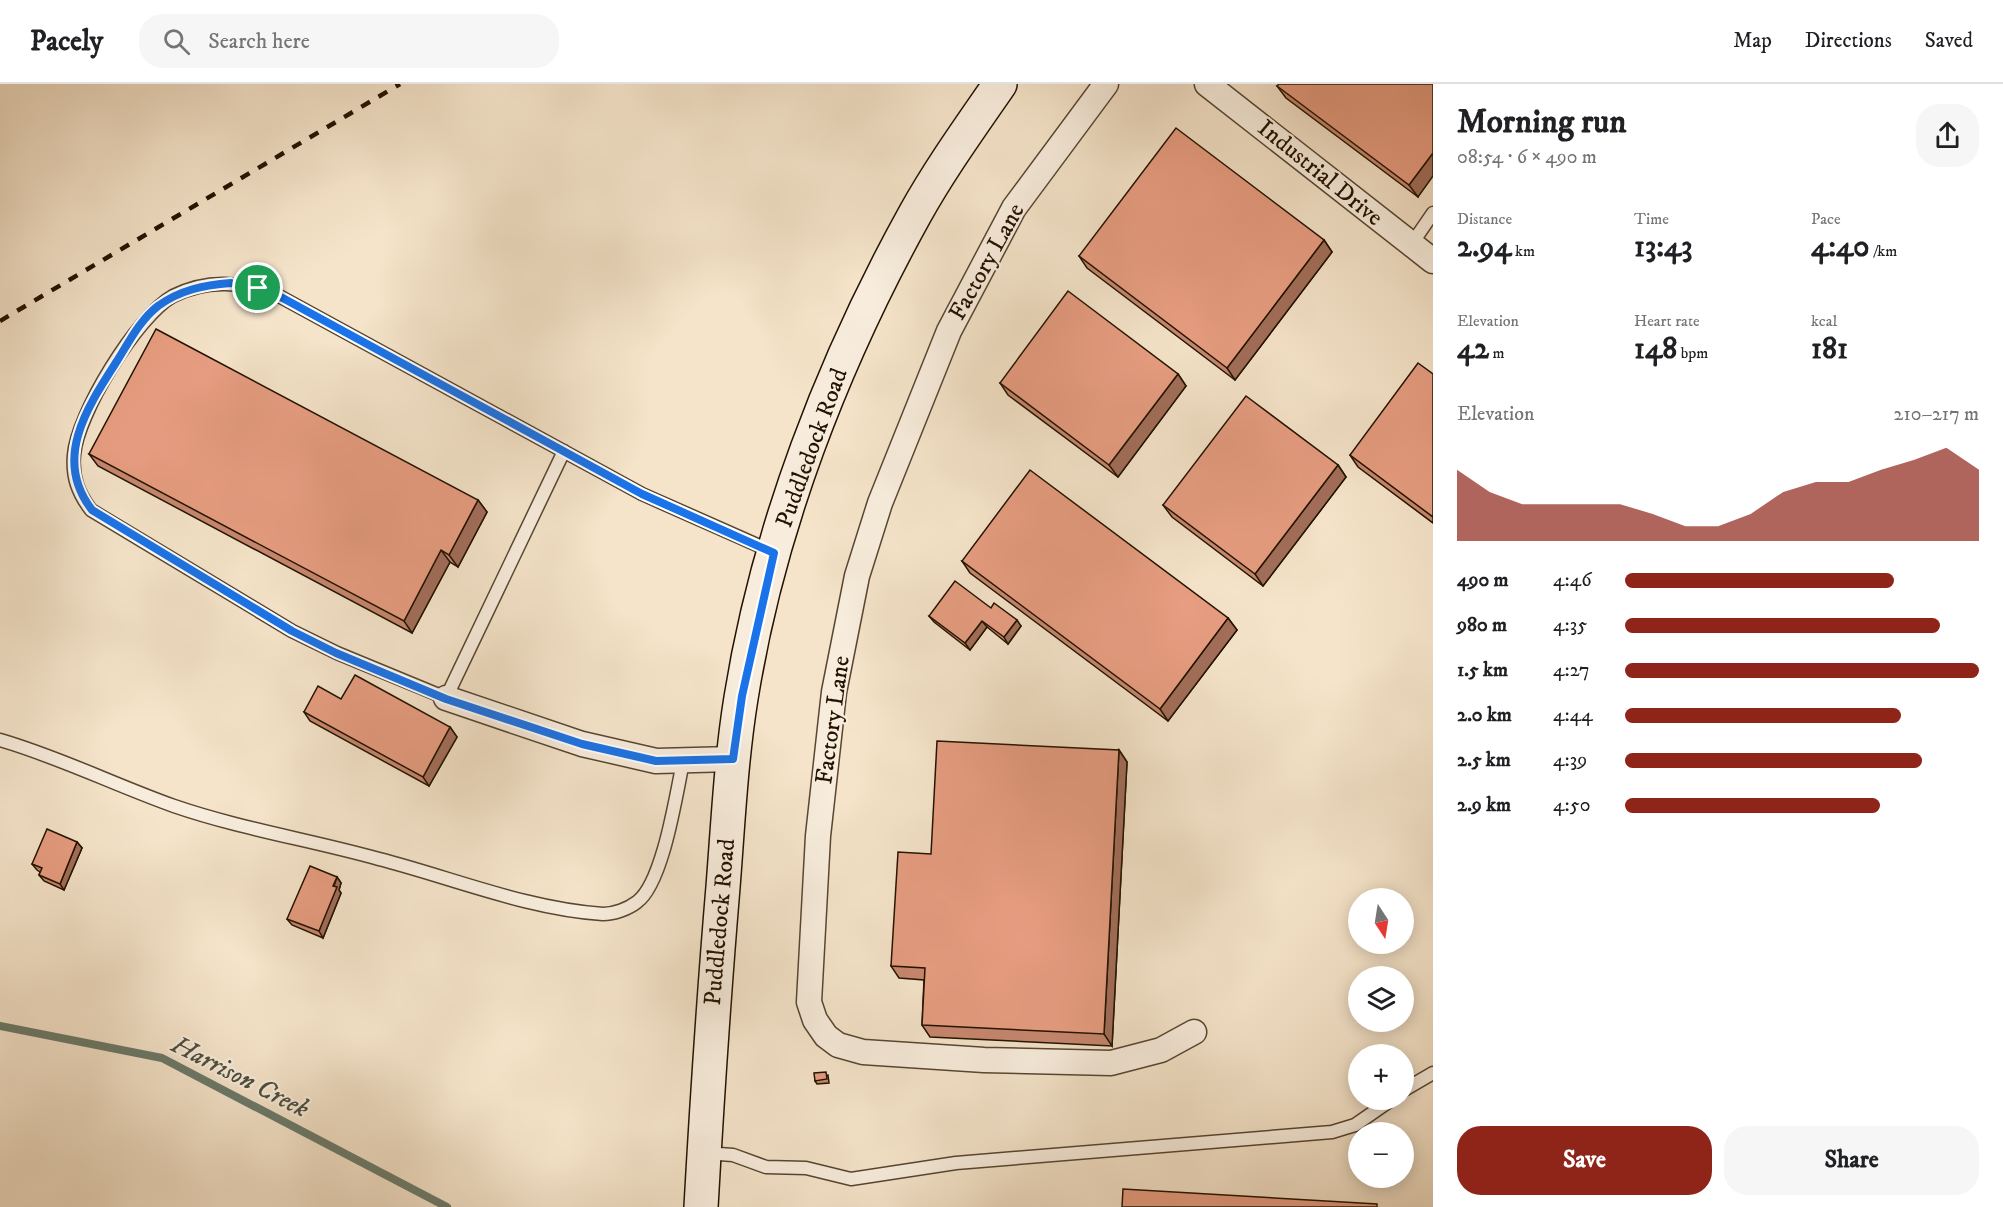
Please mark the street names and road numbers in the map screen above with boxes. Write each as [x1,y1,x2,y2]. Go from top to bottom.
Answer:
street label: Industrial Drive [1251,113,1389,233]
street label: Factory Lane [943,198,1031,326]
street label: Puddledock Road [769,364,855,532]
street label: Factory Lane [809,654,857,786]
street label: Puddledock Road [698,837,742,1007]

